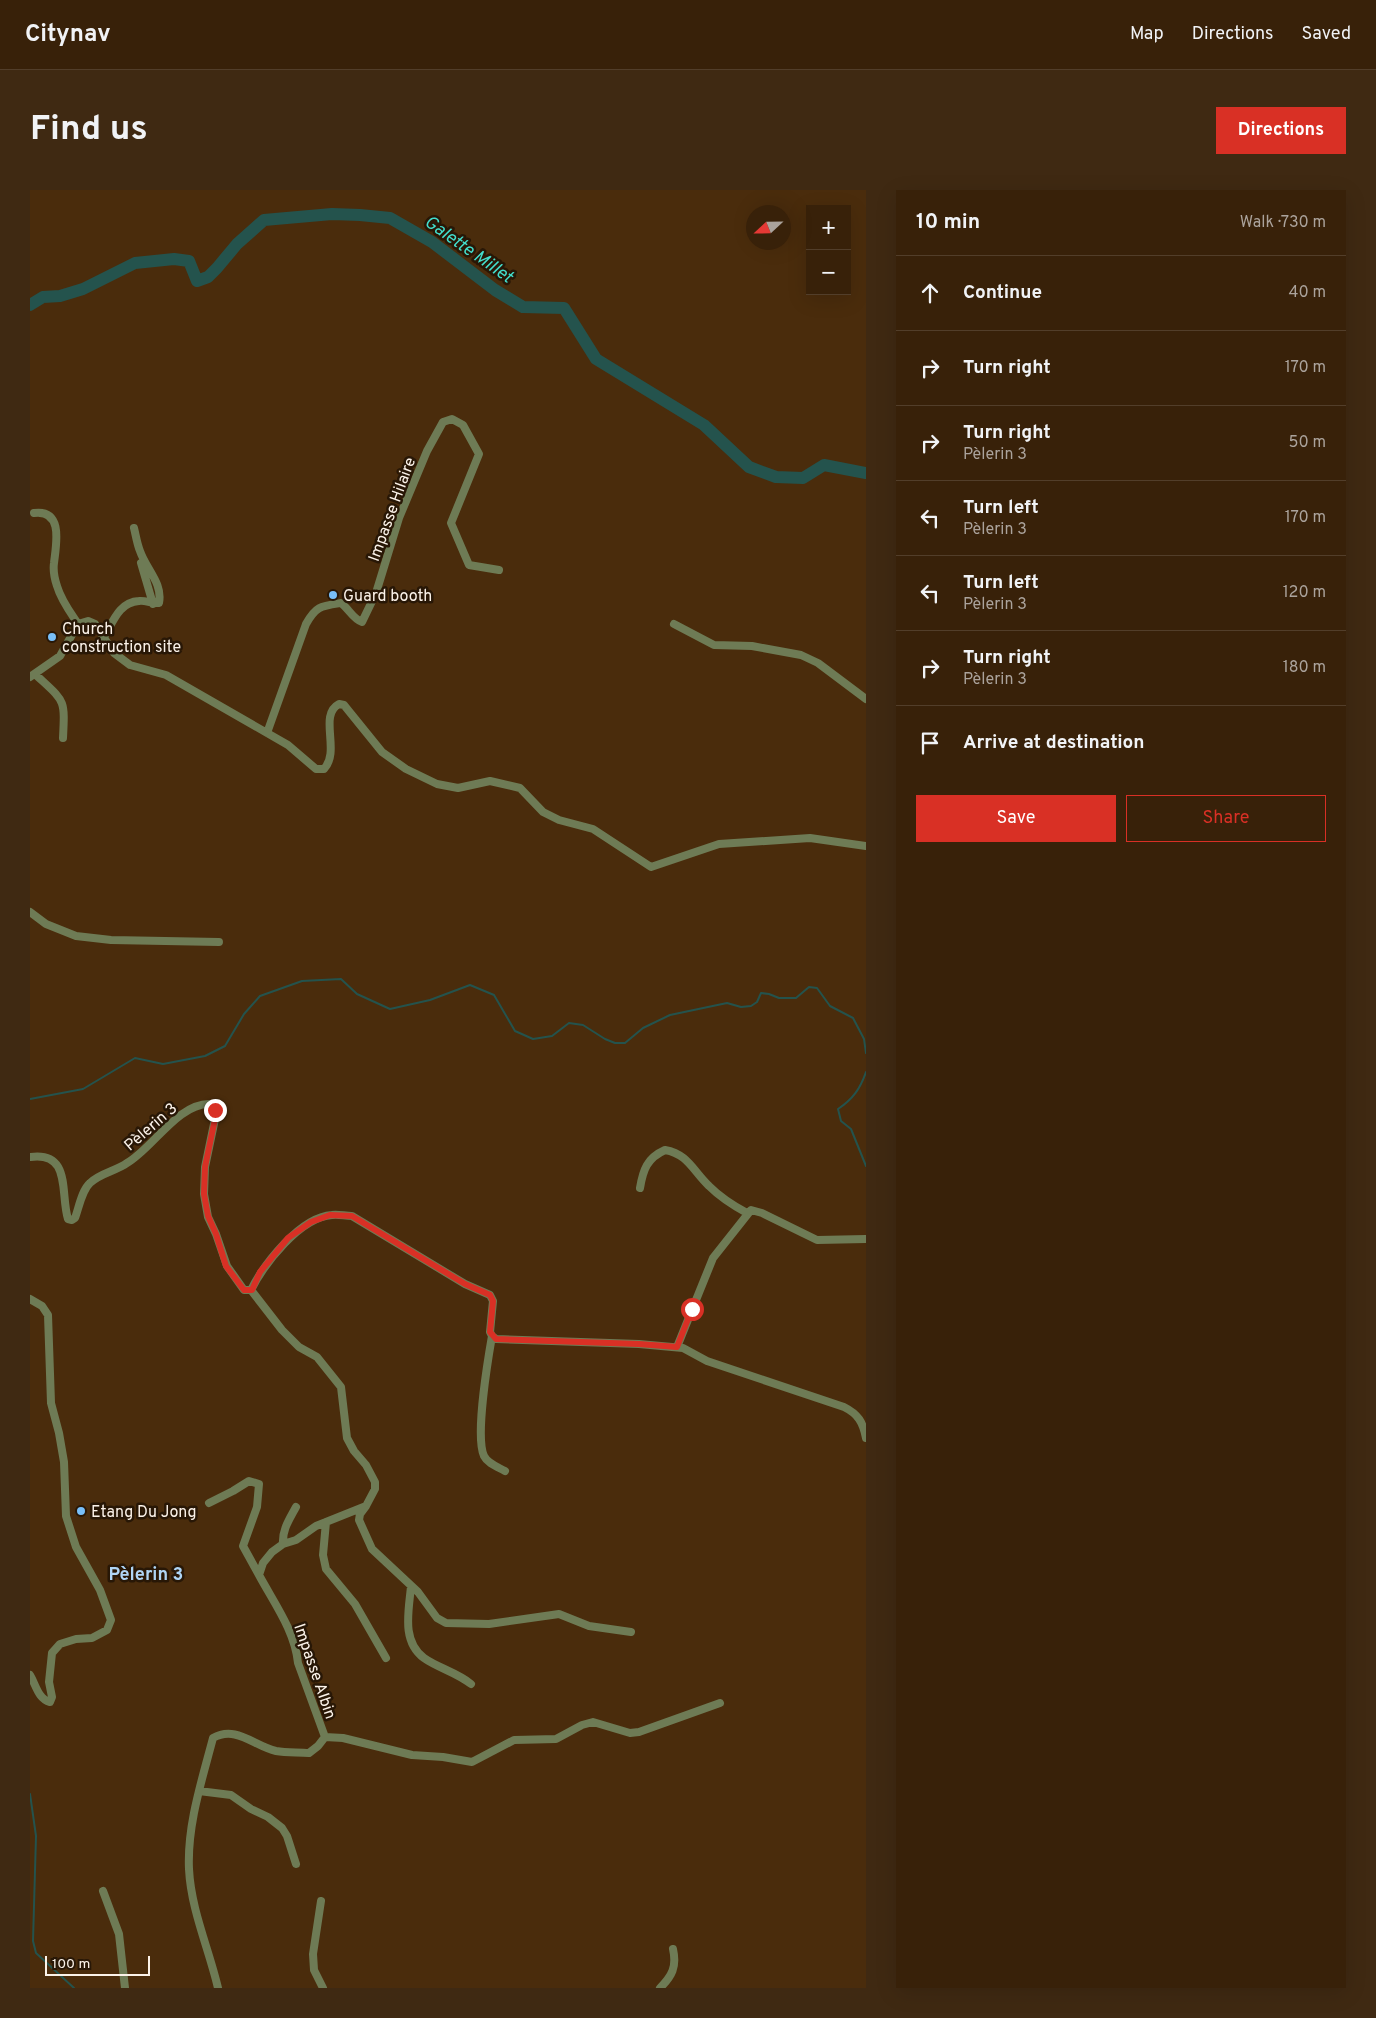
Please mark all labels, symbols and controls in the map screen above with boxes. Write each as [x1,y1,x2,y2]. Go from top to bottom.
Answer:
text: Citynav [25,20,111,50]
text: Map [1130,23,1164,46]
text: Directions [1192,23,1274,46]
text: Saved [1302,23,1351,46]
button: Directions [1216,107,1346,154]
text: Find us [30,108,148,152]
north arrow [746,205,791,250]
map controls [806,205,851,295]
button: + [806,205,851,250]
text: 10 min [916,209,980,236]
water label: Galette Millet [419,211,518,290]
text: Walk · 730 m [1240,213,1326,233]
button: − [806,250,851,295]
icon: ahead [916,279,944,307]
text: Continue [963,281,1042,305]
text: 40 m [1288,283,1326,303]
icon: right [916,354,944,382]
text: Turn right [963,356,1051,380]
text: 170 m [1285,358,1326,378]
text: Turn right [963,421,1051,445]
icon: right [916,429,944,457]
text: 50 m [1289,433,1326,453]
text: Pèlerin 3 [963,445,1027,465]
street label: Impasse Hilaire [365,455,421,565]
text: Turn left [963,496,1039,520]
icon: left [916,504,944,532]
text: 170 m [1285,508,1326,528]
text: Pèlerin 3 [963,520,1027,540]
text: Turn left [963,571,1039,595]
icon: left [916,579,944,607]
text: 120 m [1283,583,1326,603]
place label: Guard booth [343,587,432,607]
marker: Guard booth [327,589,339,601]
text: Pèlerin 3 [963,595,1027,615]
place label: Church construction site [62,620,181,658]
marker: Church construction site [46,631,58,643]
text: Turn right [963,646,1051,670]
icon: right [916,654,944,682]
text: 180 m [1283,658,1326,678]
text: Pèlerin 3 [963,670,1027,690]
icon: arrive [916,729,944,757]
text: Arrive at destination [963,731,1144,755]
button: Save [916,795,1116,842]
button: Share [1126,795,1326,842]
street label: Pèlerin 3 [121,1099,182,1156]
route end [204,1099,227,1122]
route start [681,1298,704,1321]
place label: Etang Du Jong [91,1503,197,1523]
marker: Etang Du Jong [75,1505,87,1517]
district label: Pèlerin 3 [109,1564,183,1587]
street label: Impasse Albin [288,1621,340,1722]
scale bar [45,1953,150,1976]
text: 100 m [52,1956,90,1973]

